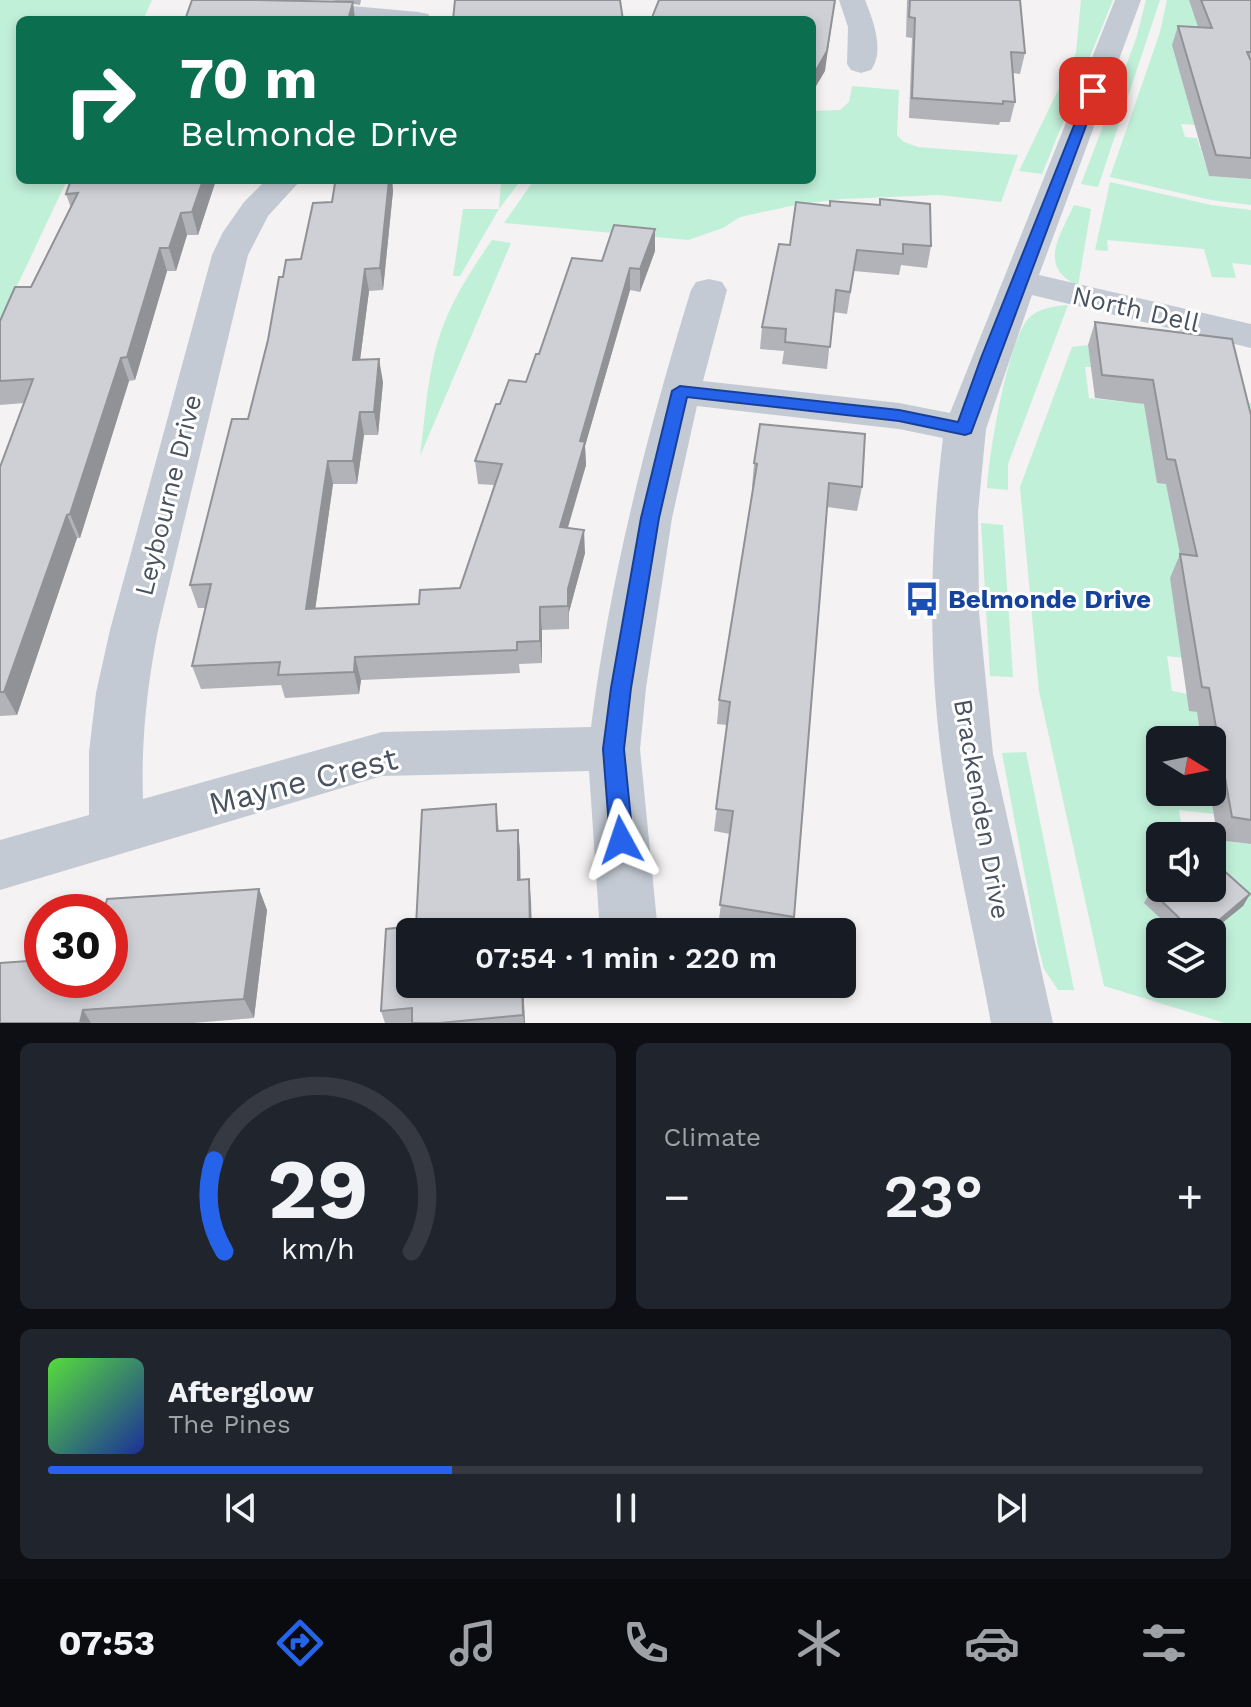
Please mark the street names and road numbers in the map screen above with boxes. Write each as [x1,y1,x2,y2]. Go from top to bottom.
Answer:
street label: North Dell [1069,280,1203,338]
street label: Leybourne Drive [129,391,207,599]
street label: Brackenden Drive [948,697,1016,921]
street label: Mayne Crest [205,739,401,823]

